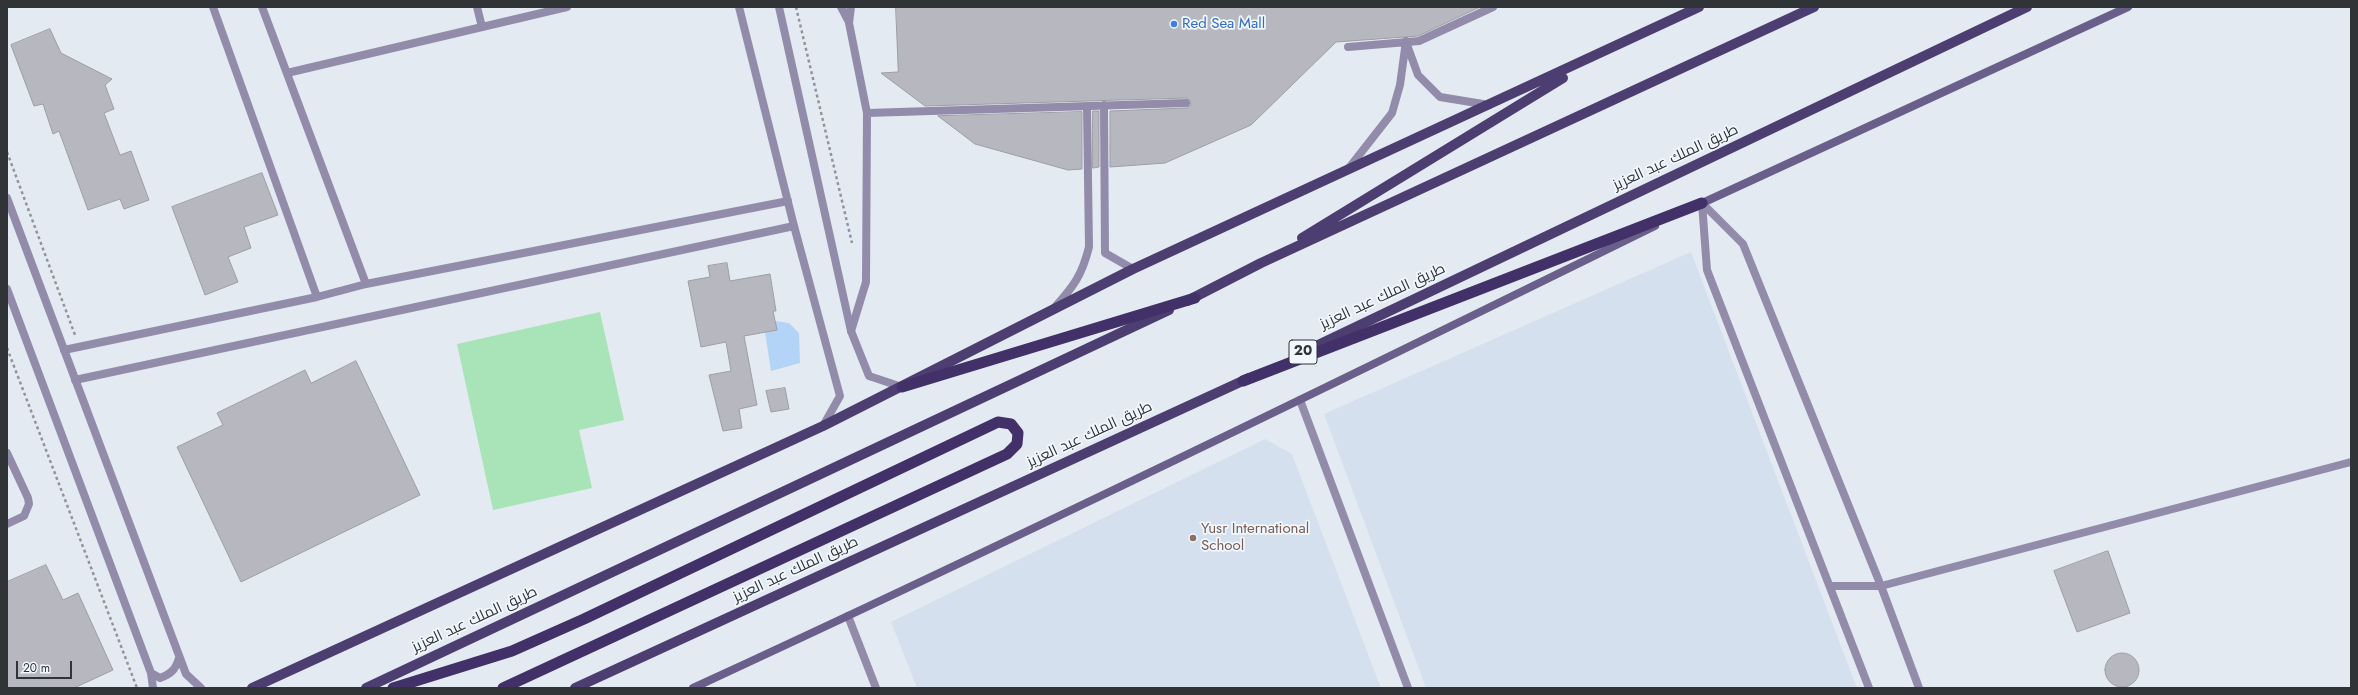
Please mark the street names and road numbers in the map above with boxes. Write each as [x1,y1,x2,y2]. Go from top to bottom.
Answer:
street label: طريق الملك عبد العزيز [1611,121,1741,195]
street label: طريق الملك عبد العزيز [1318,260,1448,334]
road number: 20 [1289,340,1317,364]
street label: طريق الملك عبد العزيز [1025,398,1155,472]
street label: طريق الملك عبد العزيز [731,533,861,607]
street label: طريق الملك عبد العزيز [410,583,540,657]

